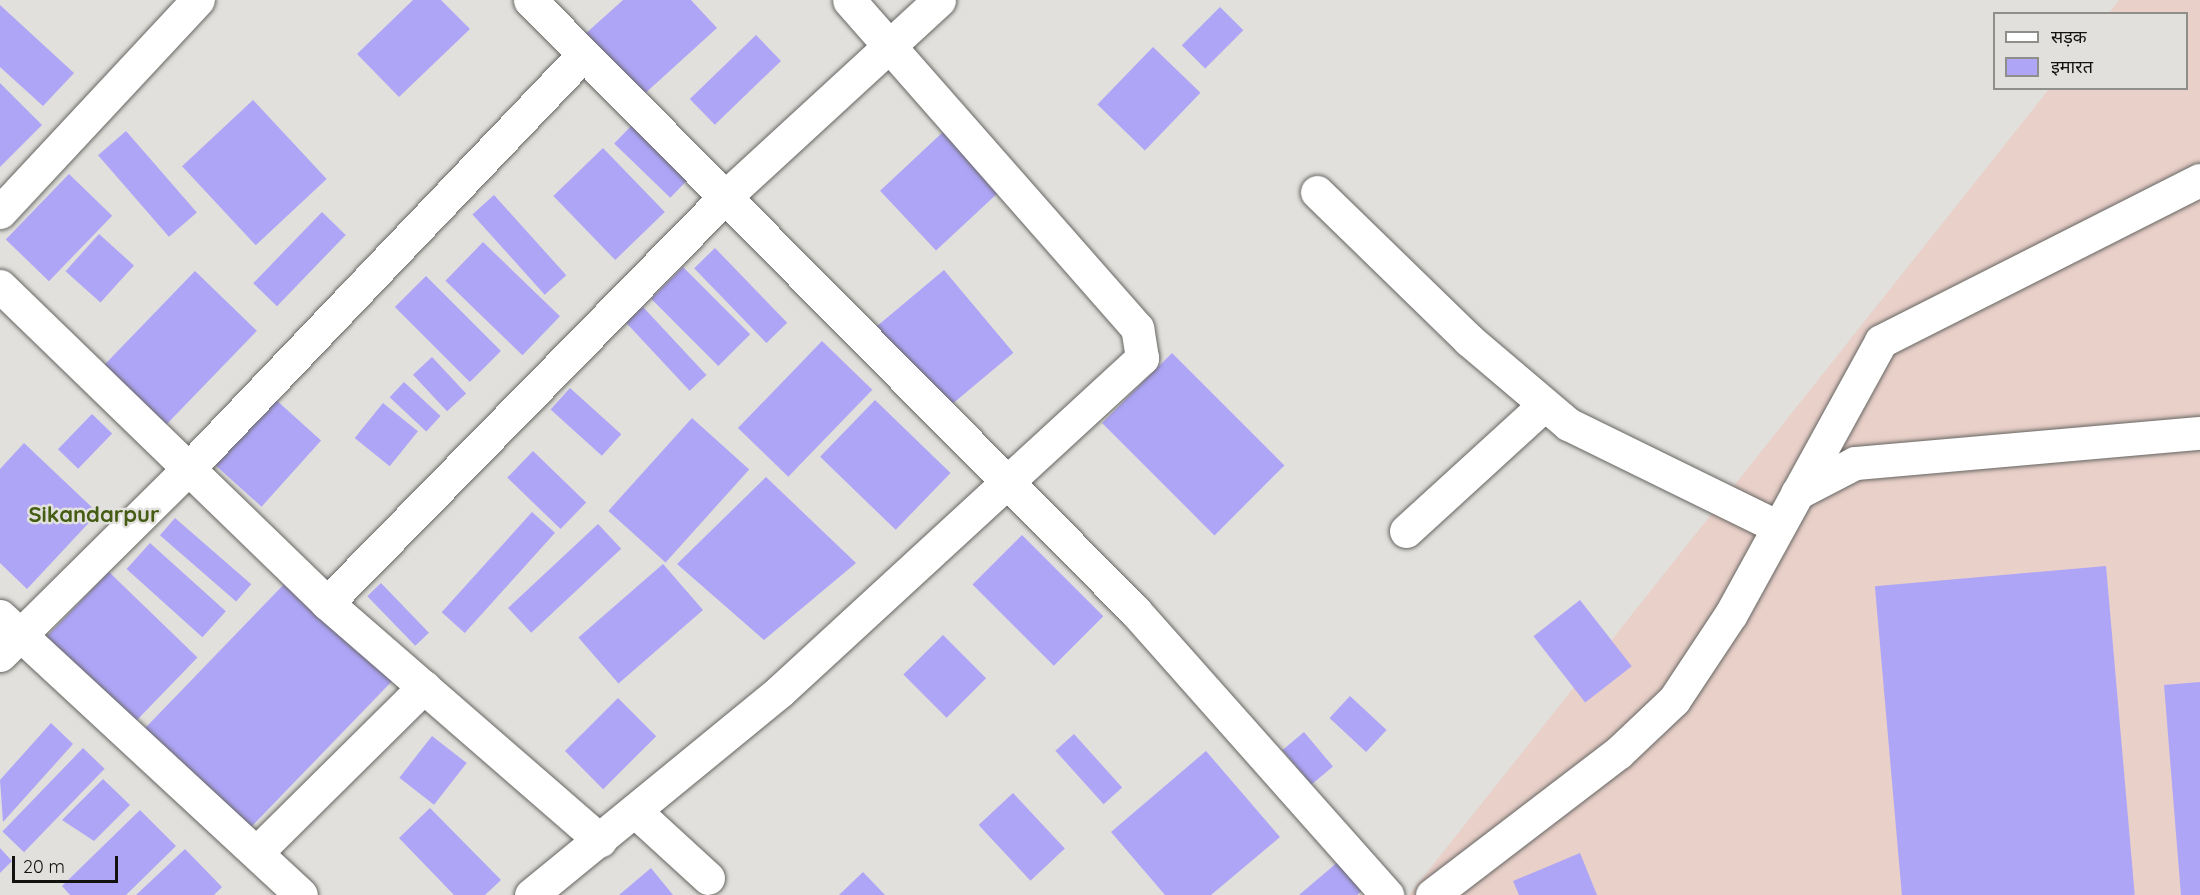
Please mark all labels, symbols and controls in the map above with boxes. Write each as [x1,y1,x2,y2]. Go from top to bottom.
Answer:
legend [1993,12,2188,90]
text: सड़क [2051,25,2087,48]
text: इमारत [2051,55,2093,78]
district label: Sikandarpur [28,502,160,528]
scale bar [15,844,122,882]
text: 20 m [23,855,65,878]

